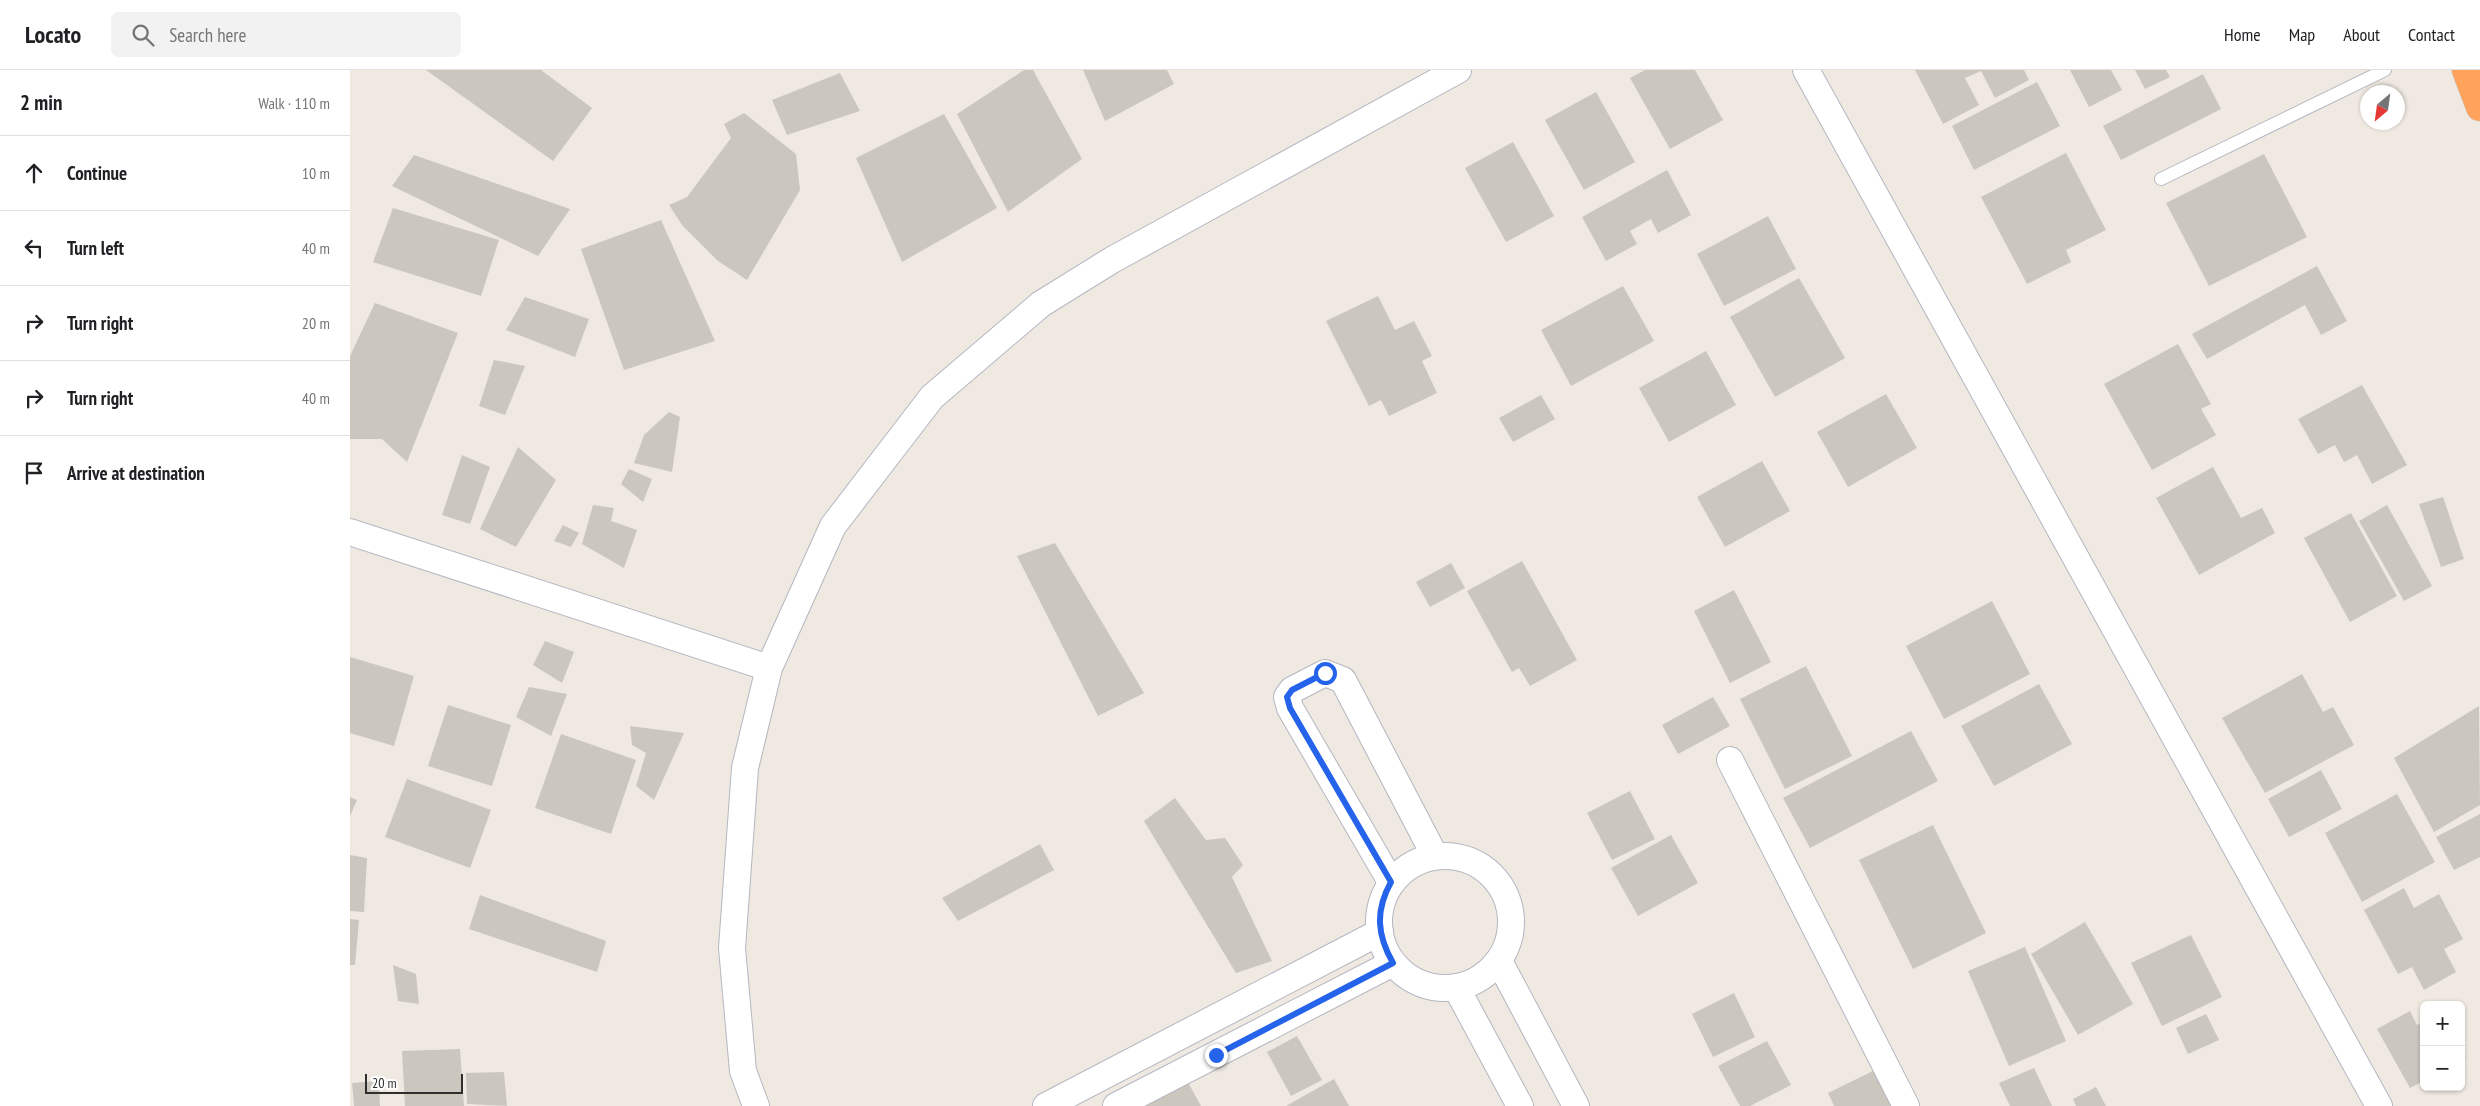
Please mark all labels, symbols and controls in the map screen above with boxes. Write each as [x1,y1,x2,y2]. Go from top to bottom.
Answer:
search box [111,12,461,57]
text: Locato [25,19,81,50]
icon: search [129,21,157,49]
text: Search here [169,23,246,47]
text: Home [2224,23,2261,46]
text: Map [2289,23,2315,46]
text: About [2343,23,2380,46]
text: Contact [2408,23,2455,46]
north arrow [2360,85,2405,130]
text: 2 min [20,89,62,116]
text: Walk · 110 m [258,93,330,113]
icon: ahead [20,159,48,187]
text: Continue [67,161,127,185]
text: 10 m [302,163,330,183]
icon: left [20,234,48,262]
text: Turn left [67,236,124,260]
text: 40 m [302,238,330,258]
icon: right [20,309,48,337]
text: Turn right [67,311,133,335]
text: 20 m [302,313,330,333]
icon: right [20,384,48,412]
text: Turn right [67,386,133,410]
text: 40 m [302,388,330,408]
icon: arrive [20,459,48,487]
text: Arrive at destination [67,461,205,485]
route start [1314,662,1337,685]
map controls [2420,1001,2465,1091]
button: + [2420,1001,2465,1046]
route end [1205,1044,1228,1067]
button: − [2420,1046,2465,1091]
scale bar [365,1071,462,1094]
text: 20 m [372,1074,397,1092]

